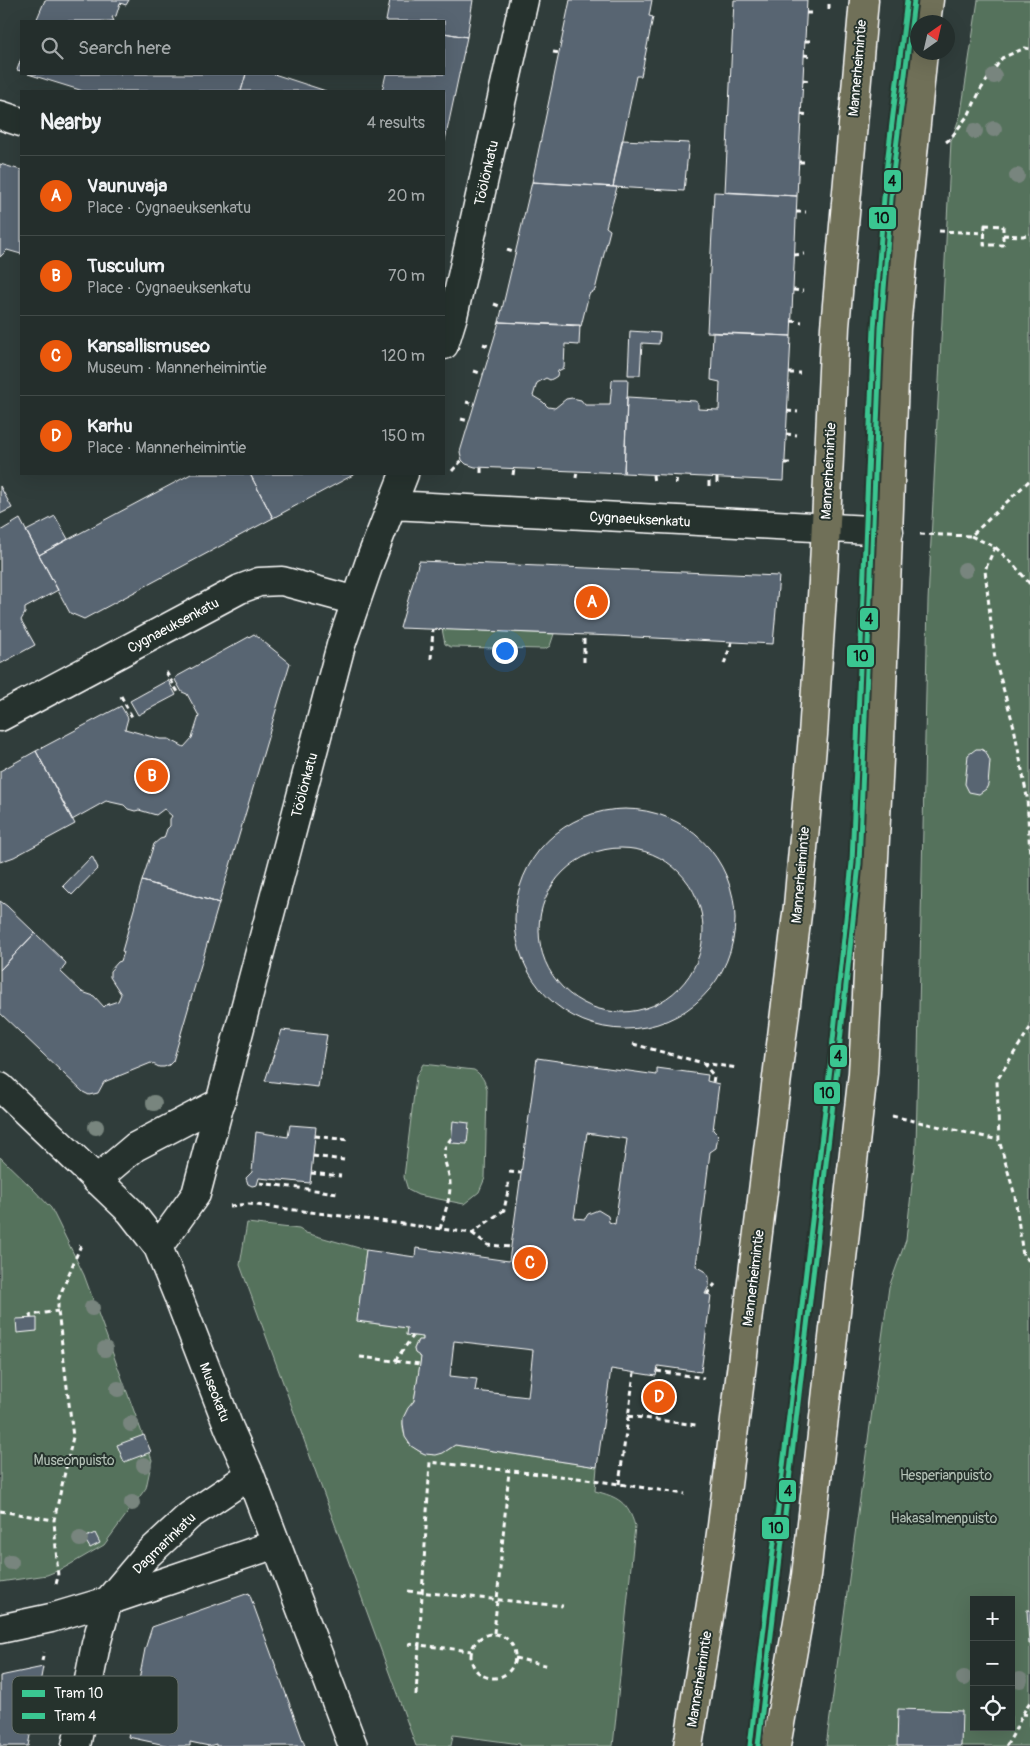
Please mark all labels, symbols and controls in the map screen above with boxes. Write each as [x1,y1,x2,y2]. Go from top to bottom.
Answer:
north arrow [910,15,955,60]
street label: Mannerheimintie [845,19,870,117]
search box [20,20,445,75]
icon: search [38,34,66,62]
text: Search here [78,36,171,60]
text: Nearby [40,109,101,136]
text: 4 results [367,113,425,133]
street label: Töölönkatu [471,139,502,207]
line badge: 4 [883,169,902,193]
text: 4 [888,173,897,190]
text: Vaunuvaja [87,174,167,198]
text: A [51,186,61,206]
text: 20 m [387,186,425,206]
text: Place · Cygnaeuksenkatu [87,198,251,218]
line badge: 10 [868,206,897,230]
text: 10 [874,210,890,227]
text: Tusculum [87,254,165,278]
text: B [51,266,61,286]
text: 70 m [388,266,425,286]
text: Place · Cygnaeuksenkatu [87,278,251,298]
text: Kansallismuseo [87,334,210,358]
text: C [51,346,61,366]
text: 120 m [381,346,425,366]
text: Museum · Mannerheimintie [87,358,267,378]
text: Karhu [87,414,133,438]
street label: Mannerheimintie [817,422,840,520]
text: D [51,426,61,446]
text: 150 m [381,426,425,446]
text: Place · Mannerheimintie [87,438,246,458]
street label: Cygnaeuksenkatu [589,508,691,531]
pin: A [576,583,608,621]
street label: Cygnaeuksenkatu [125,594,222,657]
line badge: 4 [859,607,879,631]
text: 4 [865,611,874,628]
your location [492,638,518,664]
line badge: 10 [846,644,875,668]
text: 10 [853,648,869,665]
street label: Töölönkatu [288,751,321,820]
pin: B [136,757,168,795]
street label: Mannerheimintie [788,826,813,924]
line badge: 4 [829,1044,848,1068]
text: 4 [834,1048,843,1065]
line badge: 10 [813,1081,841,1105]
text: 10 [819,1085,835,1102]
street label: Mannerheimintie [739,1229,768,1327]
pin: C [514,1244,546,1282]
street label: Museokatu [195,1360,234,1424]
pin: D [643,1378,675,1416]
park label: Museonpuisto [33,1452,115,1469]
park label: Hesperianpuisto [900,1467,992,1484]
line badge: 4 [778,1479,797,1503]
text: 4 [784,1483,793,1500]
street label: Dagmarinkatu [129,1509,199,1578]
park label: Hakasalmenpuisto [891,1510,998,1527]
line badge: 10 [761,1516,790,1540]
text: 10 [768,1520,784,1537]
map controls [970,1596,1015,1731]
button: + [970,1596,1015,1641]
street label: Mannerheimintie [683,1630,716,1728]
button: − [970,1641,1015,1686]
legend [12,1676,178,1734]
text: Tram 10 [54,1685,103,1702]
button: locate [970,1686,1015,1731]
text: Tram 4 [54,1708,96,1725]

